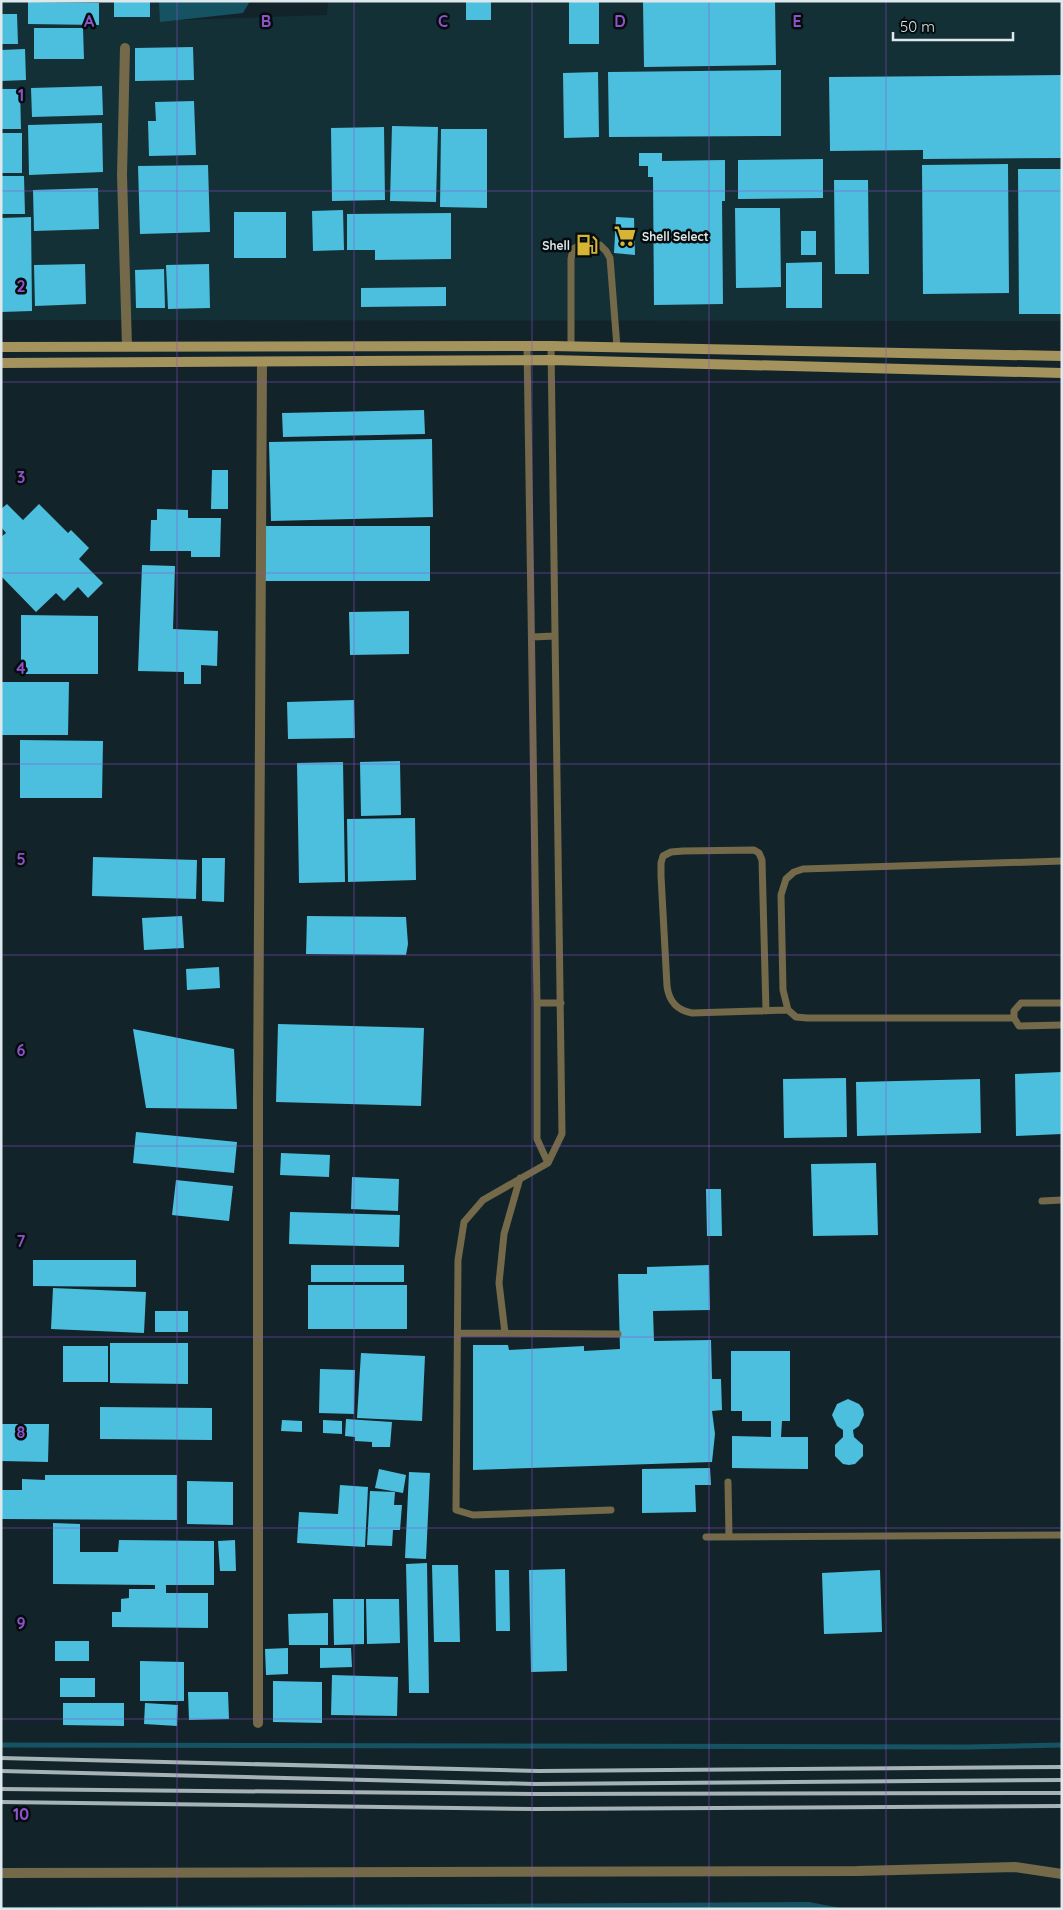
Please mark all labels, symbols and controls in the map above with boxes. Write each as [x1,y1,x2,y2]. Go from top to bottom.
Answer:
scale bar [893,10,1013,42]
text: A [84,11,95,31]
text: B [261,11,271,31]
text: C [438,11,448,31]
text: D [614,11,626,31]
text: E [792,11,802,31]
text: 50 m [900,17,935,36]
text: 1 [18,85,24,105]
supermarket icon: Shell Select [612,223,638,249]
place label: Shell Select [642,229,709,244]
fuel station icon: Shell [574,232,600,258]
place label: Shell [542,238,570,253]
text: 2 [16,276,26,296]
text: 3 [17,467,25,487]
text: 4 [16,658,26,678]
text: 5 [16,849,26,869]
text: 6 [17,1040,26,1060]
text: 7 [17,1231,26,1251]
text: 8 [17,1422,26,1442]
text: 9 [16,1613,26,1633]
text: 10 [13,1804,29,1824]

